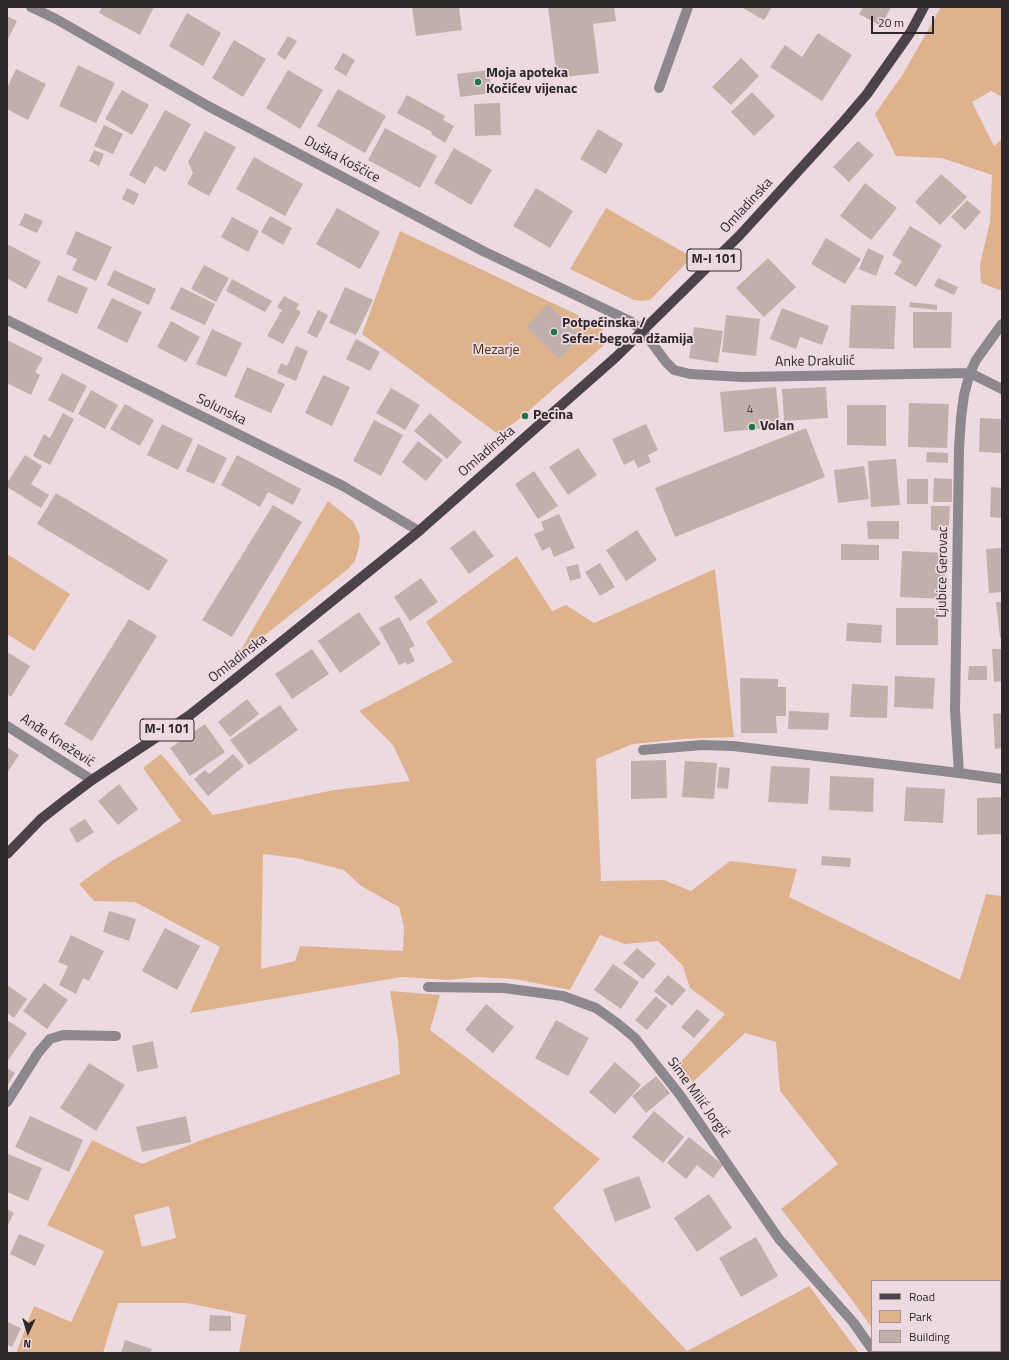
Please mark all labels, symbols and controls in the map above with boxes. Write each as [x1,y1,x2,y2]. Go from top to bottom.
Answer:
scale bar [873,8,936,34]
text: 20 m [878,13,904,32]
place label: Moja apoteka Kočićev vijenac [486,66,577,98]
marker: Moja apoteka Kočićev vijenac [473,77,483,87]
street label: Duška Koščice [301,133,383,187]
street label: Omladinska [717,175,777,237]
road number: M-I 101 [687,249,741,271]
place label: Potpećinska / Sefer-begova džamija [562,316,693,348]
marker: Potpećinska / Sefer-begova džamija [549,327,559,337]
park label: Mezarje [472,343,520,359]
street label: Anke Drakulić [775,353,855,371]
street label: Solunska [193,391,249,429]
house number: 4 [747,403,753,417]
place label: Pecina [533,408,573,424]
marker: Pecina [520,411,530,421]
place label: Volan [760,419,794,435]
marker: Volan [747,422,757,432]
street label: Omladinska [455,423,519,481]
street label: Ljubice Gerovac [934,526,952,618]
street label: Omladinska [205,631,271,687]
street label: Anđe Knežević [17,711,97,771]
road number: M-I 101 [140,719,194,741]
street label: Sime Milić Jorgić [663,1055,733,1141]
legend [871,1280,1001,1352]
text: Road [909,1287,935,1306]
text: Park [909,1307,932,1326]
north arrow [8,1312,48,1352]
text: Building [909,1327,950,1346]
text: N [23,1336,32,1352]

